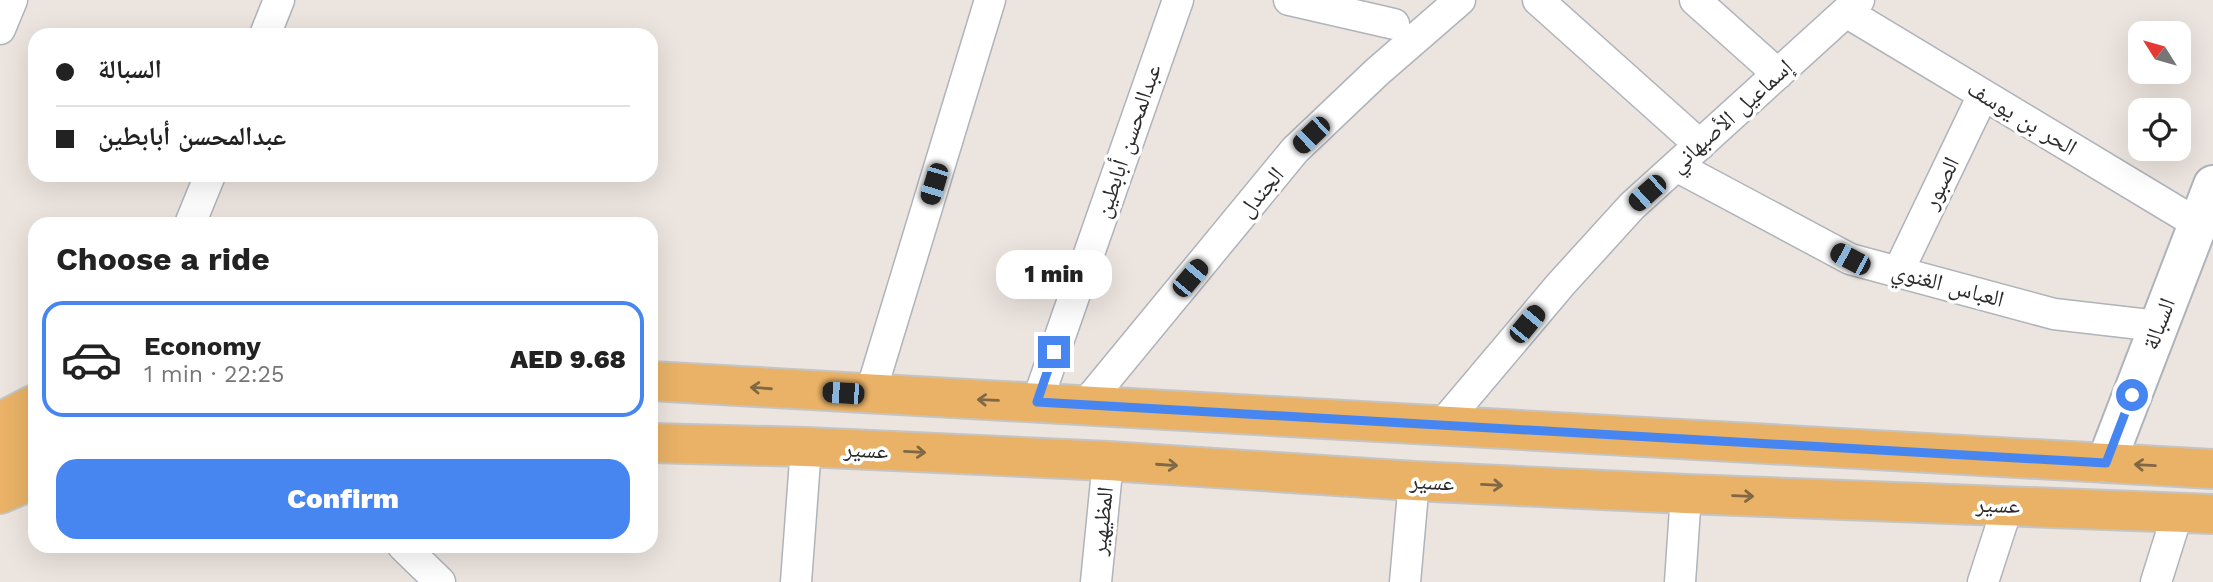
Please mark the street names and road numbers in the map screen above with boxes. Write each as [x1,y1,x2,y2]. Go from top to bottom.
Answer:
street label: إسماعيل الأصبهاني [1664,54,1801,182]
street label: عبدالمحسن أبابطين [1088,60,1167,222]
street label: الحر بن يوسف [1962,75,2082,161]
street label: الصبور [1916,153,1965,214]
street label: الجندل [1232,161,1290,223]
street label: العباس الغنوي [1888,257,2007,318]
street label: السبالة [2137,294,2181,354]
street label: عسير [842,435,889,465]
street label: عسير [1408,467,1455,497]
street label: المظيهير [1085,485,1119,558]
street label: عسير [1974,491,2021,519]

